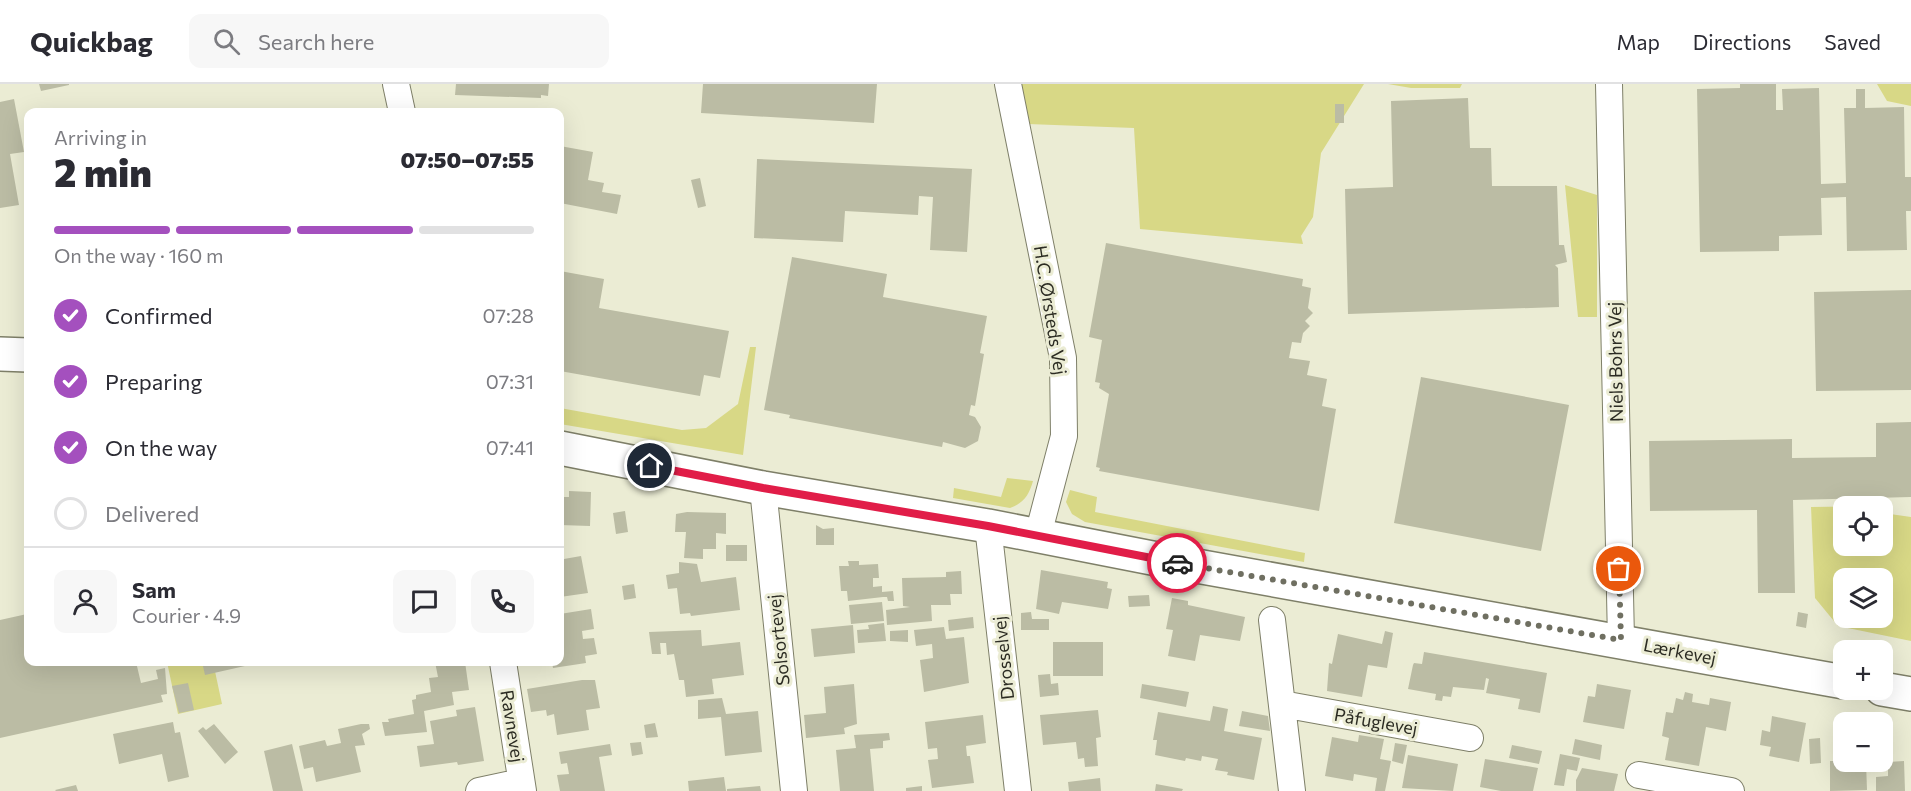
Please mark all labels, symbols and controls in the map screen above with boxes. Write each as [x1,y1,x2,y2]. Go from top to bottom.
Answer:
search box [189,14,609,68]
text: Quickbag [30,24,153,58]
icon: search [210,25,243,58]
text: Search here [258,28,374,55]
text: Map [1617,29,1660,54]
text: Directions [1693,29,1791,54]
text: Saved [1824,29,1881,54]
text: Arriving in [54,125,147,149]
text: 07:50–07:55 [401,146,534,173]
text: 2 min [54,147,152,195]
text: On the way · 160 m [54,243,223,267]
street label: H.C. Ørsteds Vej [1030,244,1072,376]
icon: check [54,299,87,332]
text: Confirmed [105,302,212,329]
street label: Niels Bohrs Vej [1603,302,1627,422]
text: 07:28 [483,303,534,327]
icon: check [54,365,87,398]
text: Preparing [105,368,202,395]
text: 07:31 [486,369,534,393]
icon: check [54,431,87,464]
text: On the way [105,434,217,461]
text: 07:41 [486,435,534,459]
pin [624,440,675,491]
icon: home [633,449,666,482]
map controls [1833,496,1893,772]
button: locate [1833,496,1893,556]
text: Delivered [105,500,199,527]
courier [1147,533,1207,593]
pin [1593,543,1644,594]
icon: car [1161,547,1194,580]
icon: bag [1602,552,1635,585]
button: layers [1833,568,1893,628]
button: person [54,570,117,633]
button: chat [393,570,456,633]
button: phone [471,570,534,633]
text: Sam [132,576,176,603]
street label: Solsortevej [762,593,794,687]
text: Courier · 4.9 [132,603,241,627]
street label: Drosselvej [988,615,1018,701]
street label: Lærkevej [1642,633,1718,669]
button: + [1833,640,1893,700]
street label: Ravnevej [496,688,530,764]
street label: Påfuglevej [1333,703,1419,739]
button: − [1833,712,1893,772]

